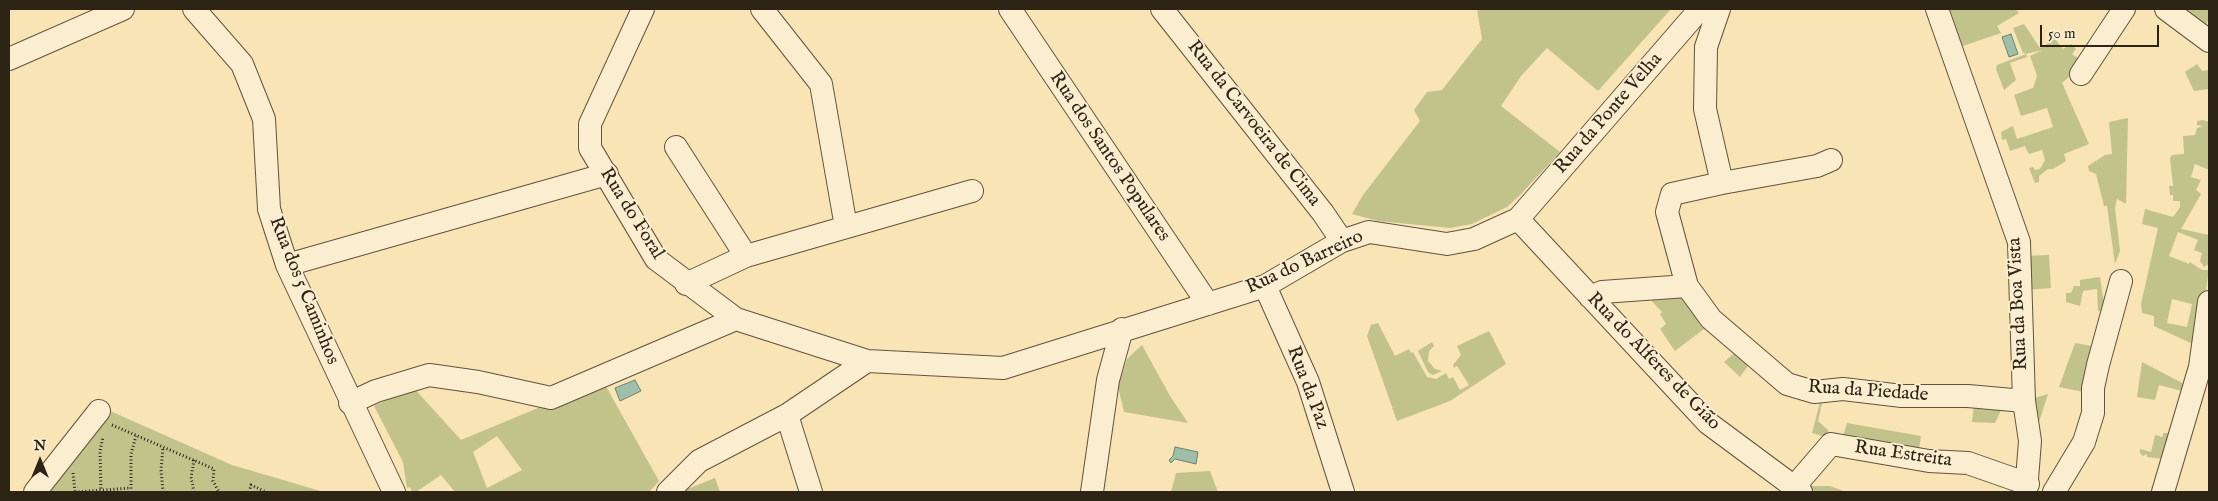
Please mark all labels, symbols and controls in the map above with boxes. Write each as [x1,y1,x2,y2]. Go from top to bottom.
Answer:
scale bar [2043,15,2162,47]
text: 50 m [2048,24,2076,43]
street label: Rua da Carvoeira de Cima [1181,37,1325,211]
street label: Rua da Ponte Velha [1550,49,1668,179]
street label: Rua dos Santos Populares [1044,68,1174,246]
street label: Rua do Foral [594,164,668,264]
street label: Rua dos 5 Caminhos [263,214,343,368]
street label: Rua do Barreiro [1243,226,1367,300]
street label: Rua da Boa Vista [2004,237,2034,371]
street label: Rua do Alferes de Gião [1581,288,1725,436]
street label: Rua da Paz [1281,343,1333,433]
street label: Rua da Piedade [1807,376,1929,408]
north arrow [15,436,65,486]
text: N [34,437,46,455]
street label: Rua Estreita [1853,437,1953,473]

